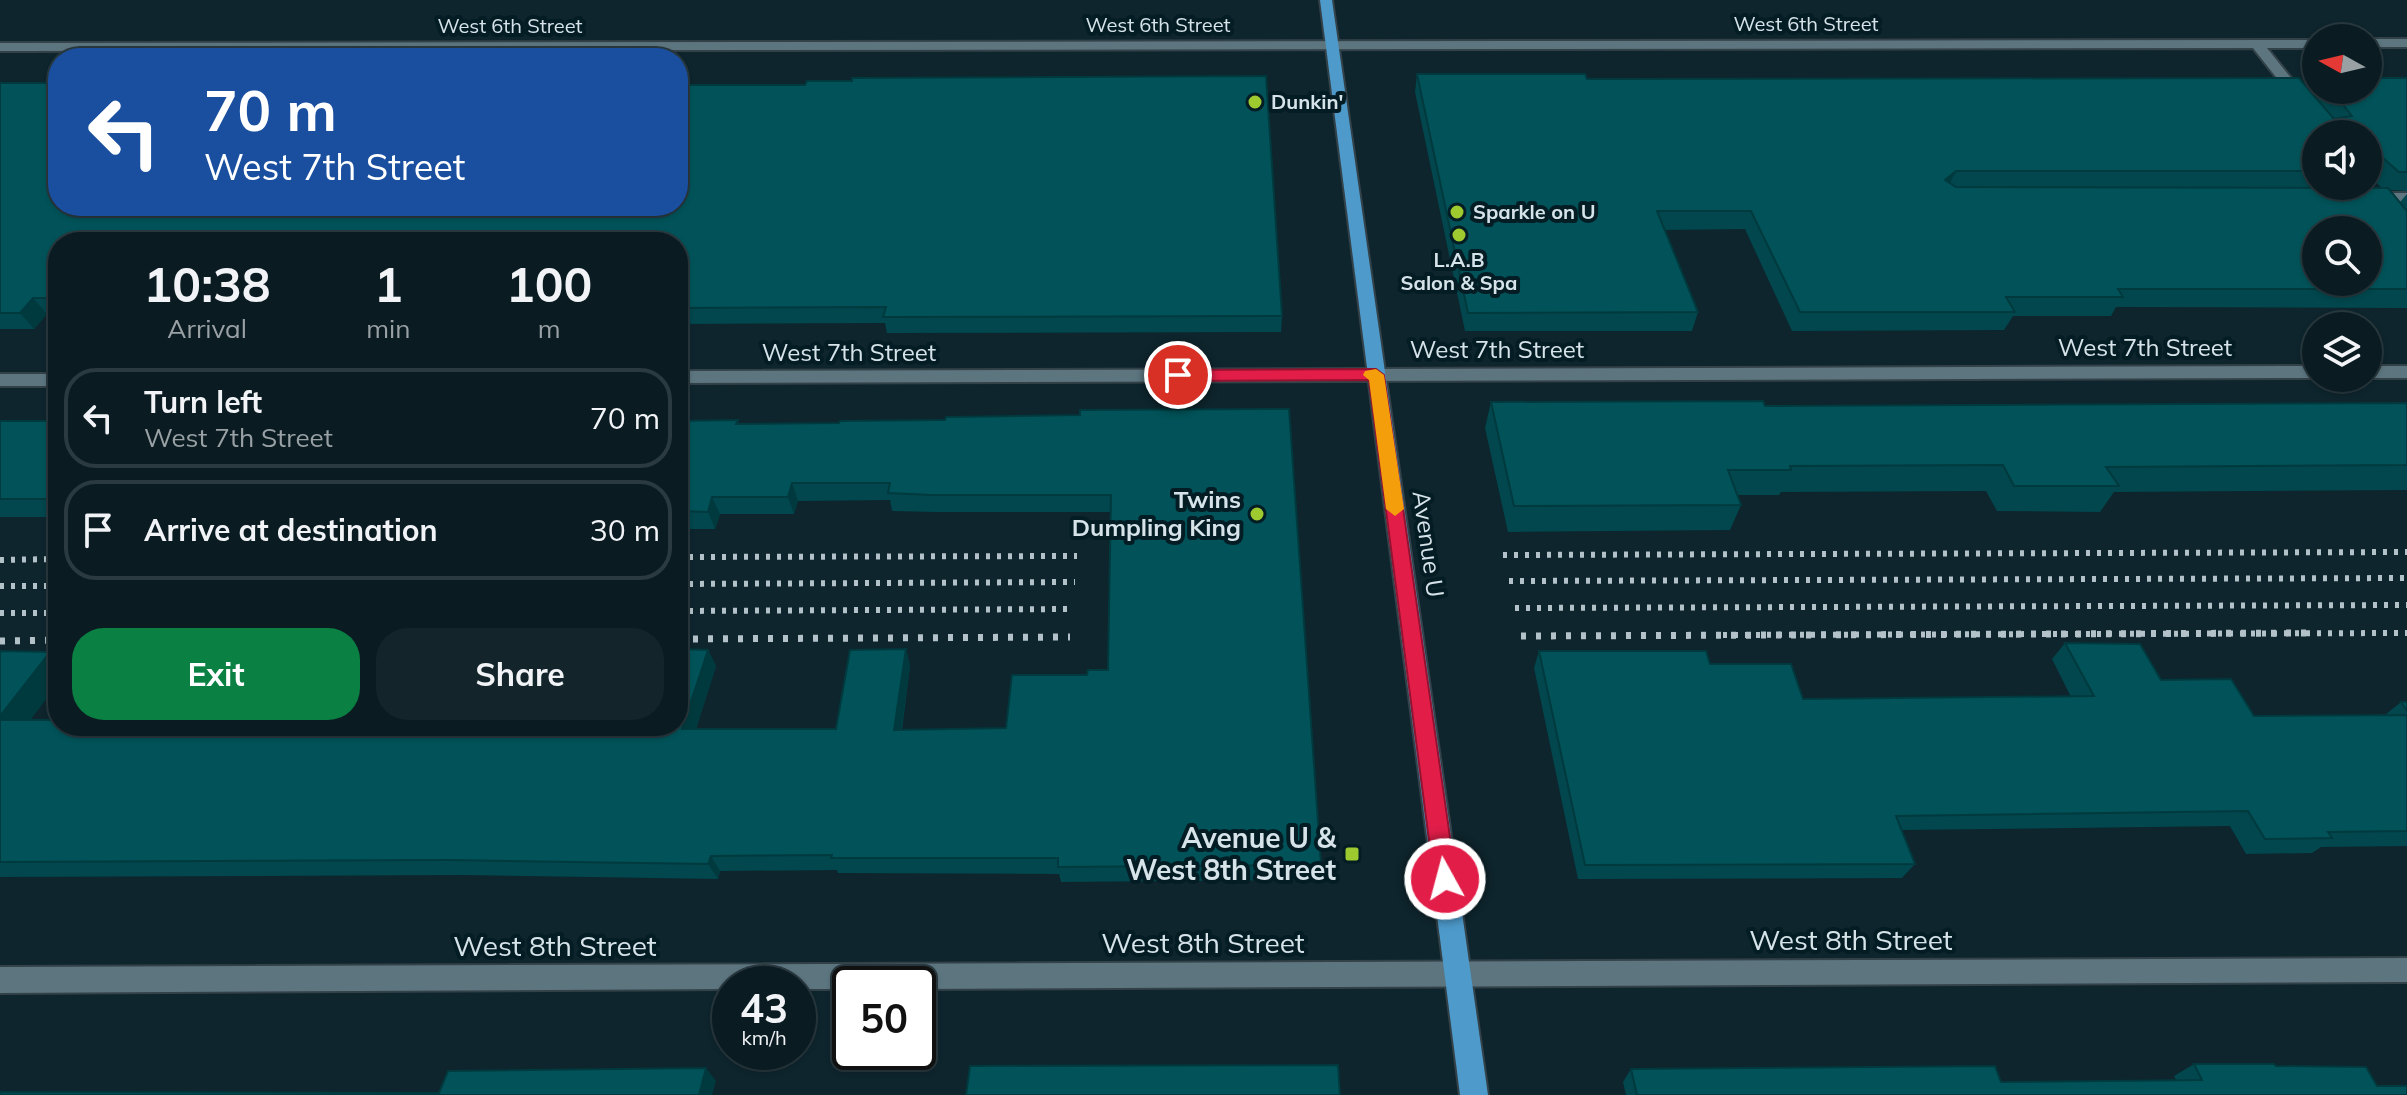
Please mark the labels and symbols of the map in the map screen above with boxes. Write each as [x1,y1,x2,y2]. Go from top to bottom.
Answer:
street label: West 6th Street [1733,11,1879,36]
street label: West 6th Street [1085,12,1231,37]
street label: West 6th Street [437,13,583,38]
north arrow [2302,24,2382,104]
place label: Dunkin' [1271,89,1343,114]
marker: Dunkin' [1246,93,1264,111]
place label: Sparkle on U [1473,199,1595,224]
marker: Sparkle on U [1448,203,1466,221]
marker: L.A.B Salon & Spa [1450,226,1468,244]
place label: L.A.B Salon & Spa [1401,247,1517,295]
street label: West 7th Street [2058,332,2232,362]
street label: West 7th Street [1410,334,1584,364]
street label: West 7th Street [762,337,936,367]
pin [1144,341,1212,409]
place label: Twins Dumpling King [1072,484,1241,542]
street label: Avenue U [1407,489,1451,599]
marker: Twins Dumpling King [1248,505,1266,523]
place label: Avenue U & West 8th Street [1126,820,1337,887]
position arrow [1403,837,1487,921]
marker: Avenue U & West 8th Street [1343,845,1361,863]
street label: West 8th Street [1749,922,1953,957]
street label: West 8th Street [1101,925,1305,960]
street label: West 8th Street [453,928,657,963]
speed limit sign: 50 [832,966,936,1070]

